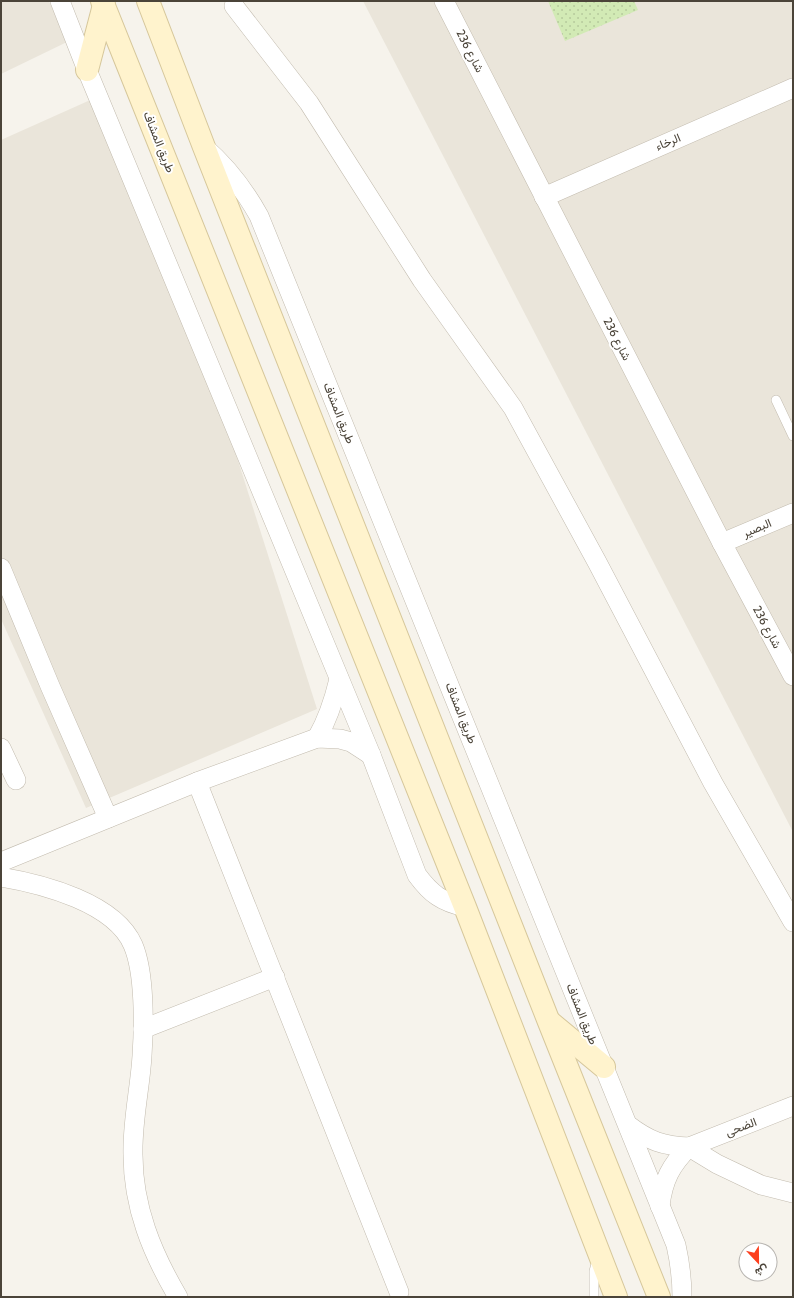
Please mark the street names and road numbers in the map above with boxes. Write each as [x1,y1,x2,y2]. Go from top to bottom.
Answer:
street label: شارع 236 [451,27,488,76]
street label: طريق المشاف [139,109,179,175]
street label: الرخاء [653,130,683,154]
street label: شارع 236 [598,315,635,364]
street label: طريق المشاف [319,380,359,446]
street label: البصير [739,515,774,542]
street label: شارع 236 [748,603,785,652]
street label: طريق المشاف [441,680,481,746]
street label: طريق المشاف [562,981,602,1047]
street label: الضحى [723,1114,759,1140]

